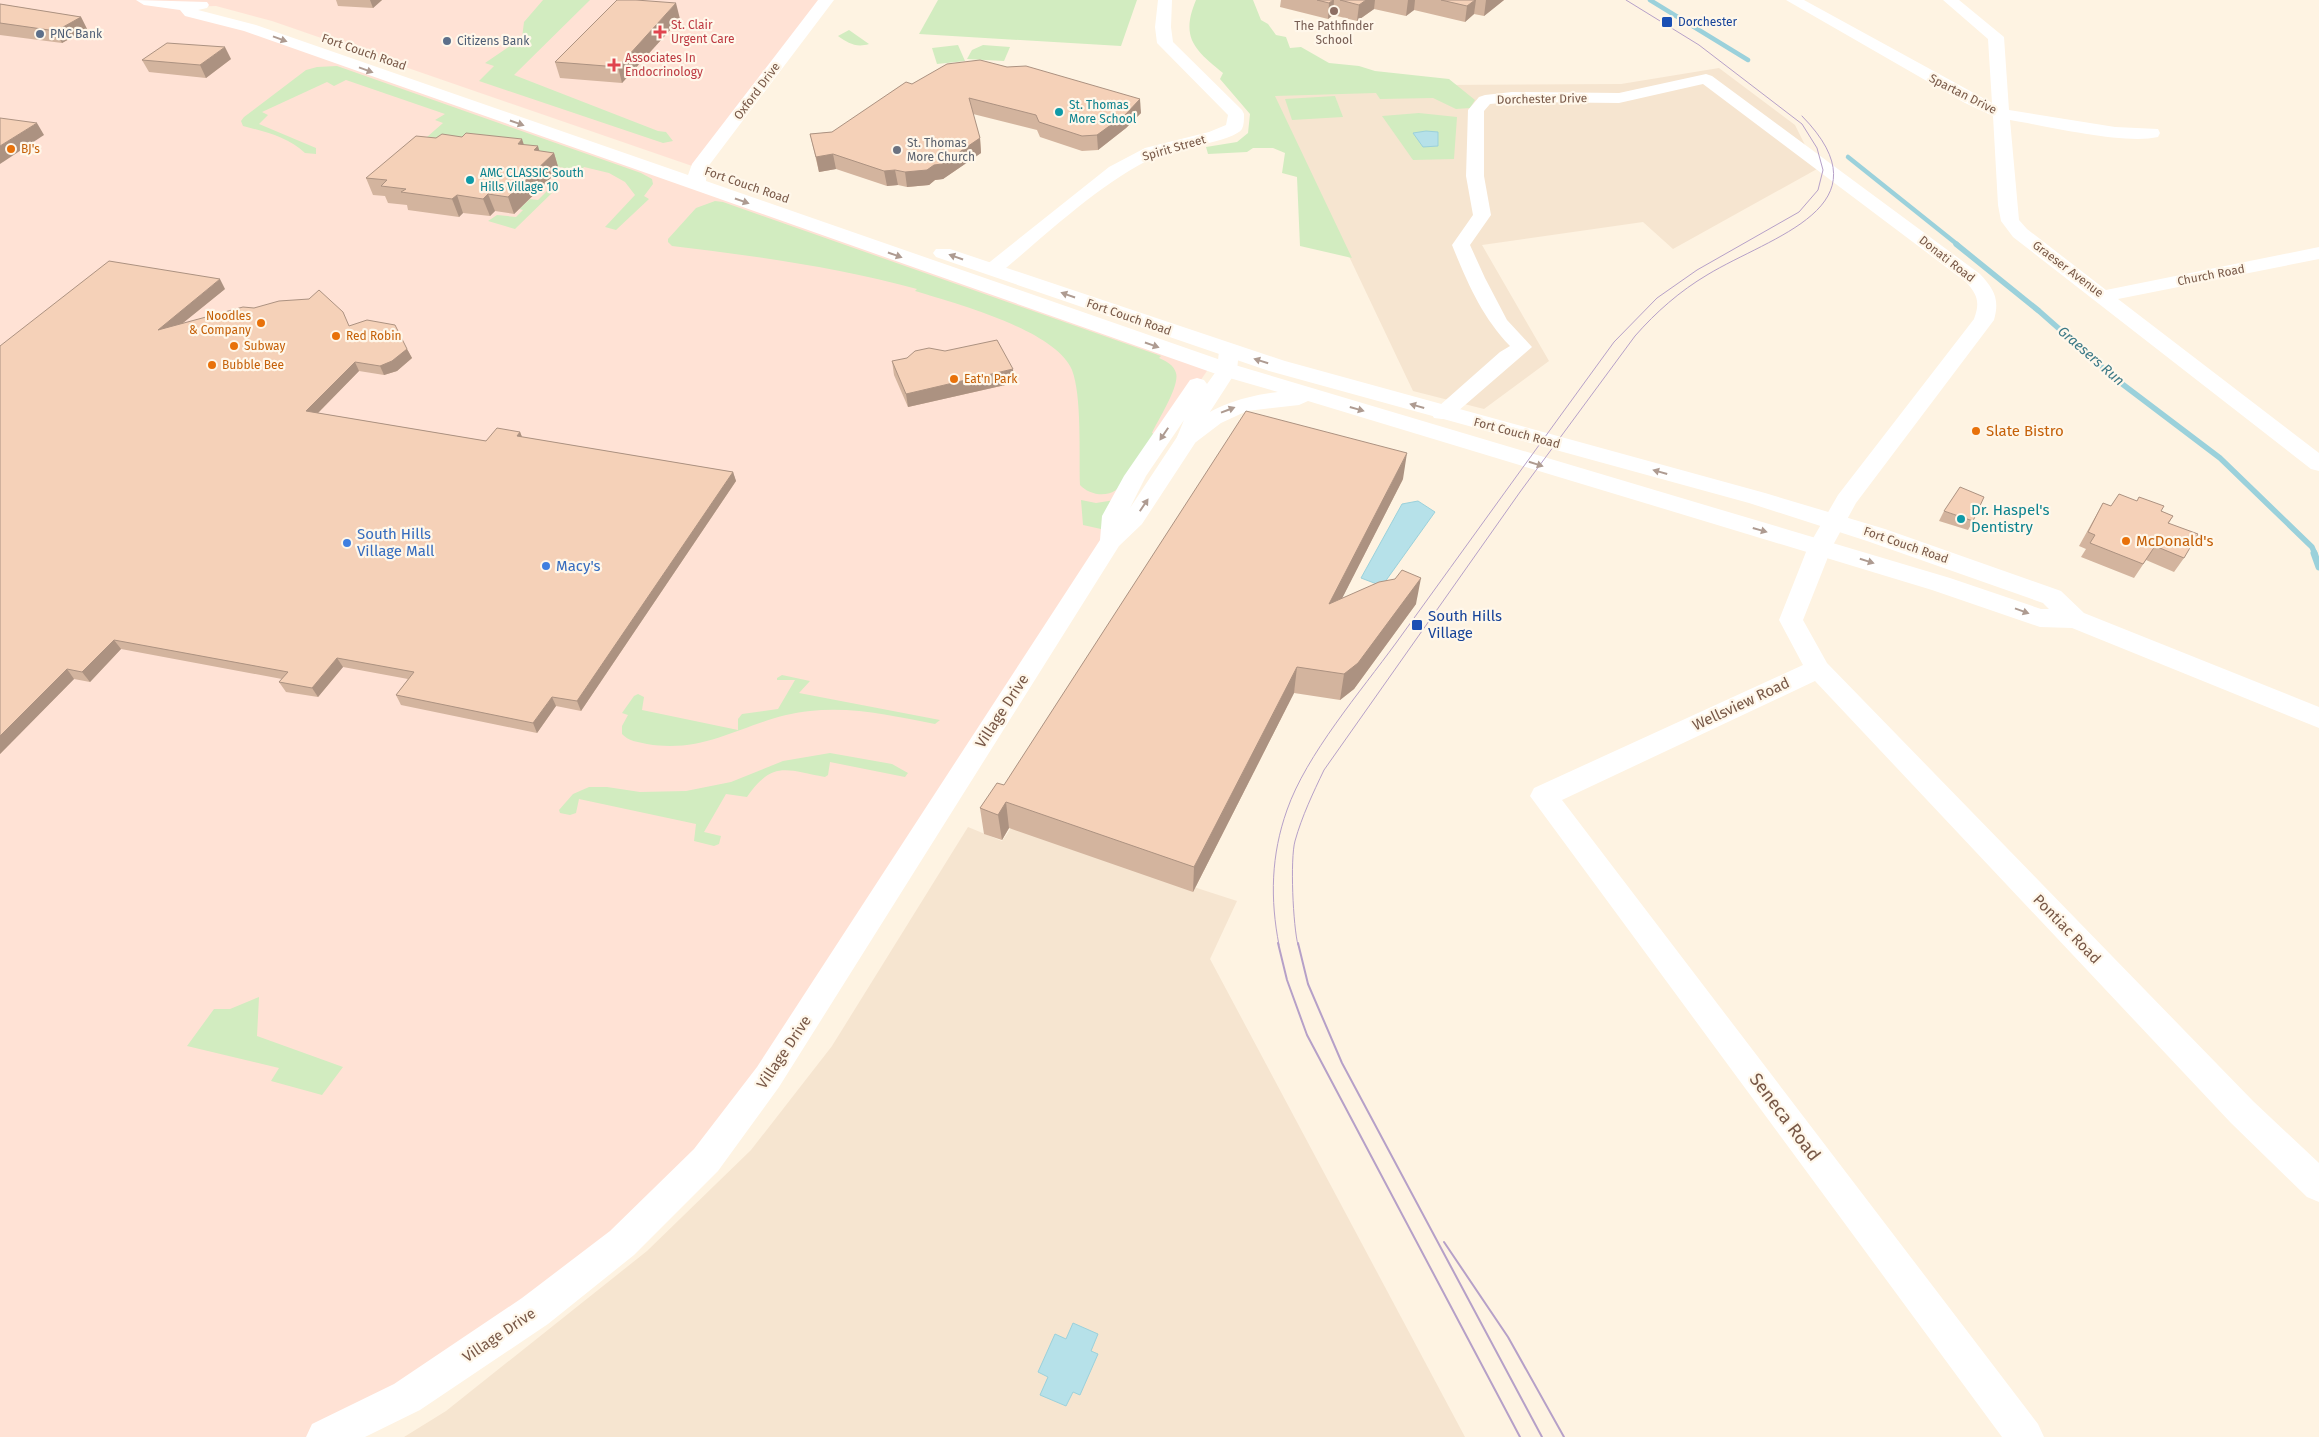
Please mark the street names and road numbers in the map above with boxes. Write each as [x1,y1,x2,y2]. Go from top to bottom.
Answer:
street label: Fort Couch Road [320,31,408,73]
street label: Oxford Drive [731,60,783,122]
street label: Spartan Drive [1927,71,1999,117]
street label: Dorchester Drive [1497,91,1587,107]
street label: Spirit Street [1141,132,1208,164]
street label: Fort Couch Road [703,164,791,206]
street label: Donati Road [1916,233,1978,285]
street label: Graeser Avenue [2030,238,2106,300]
street label: Church Road [2176,262,2246,288]
street label: Fort Couch Road [1085,296,1173,338]
street label: Fort Couch Road [1472,415,1562,451]
street label: Fort Couch Road [1862,524,1950,566]
street label: Village Drive [972,671,1032,751]
street label: Wellsview Road [1690,674,1792,734]
street label: Pontiac Road [2029,891,2105,967]
street label: Village Drive [753,1012,815,1092]
street label: Seneca Road [1745,1069,1825,1165]
street label: Village Drive [459,1304,539,1366]

